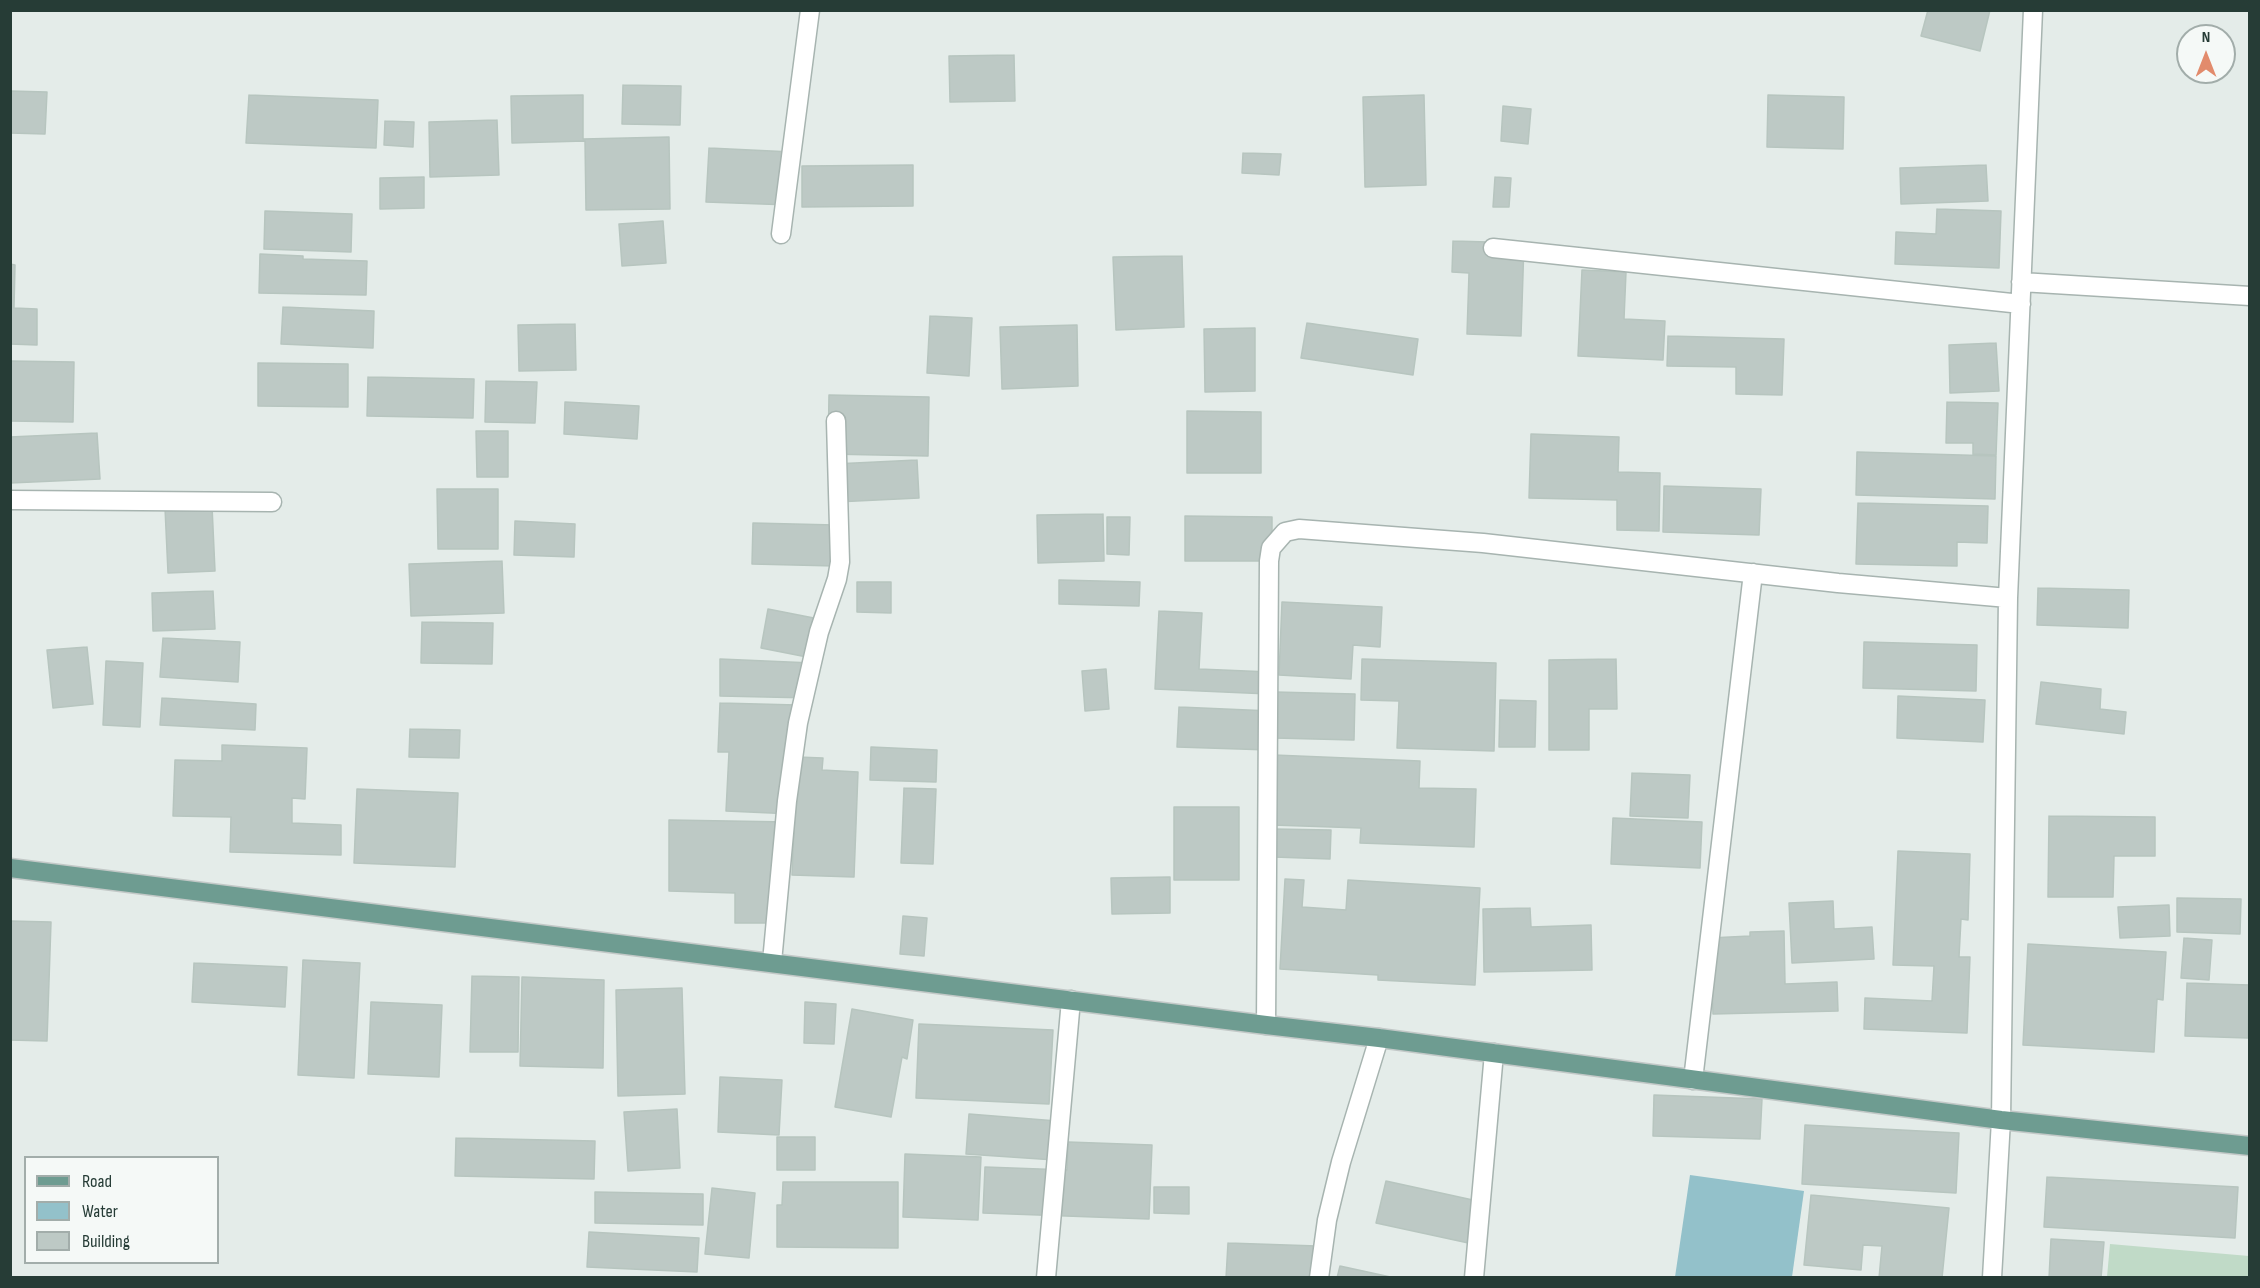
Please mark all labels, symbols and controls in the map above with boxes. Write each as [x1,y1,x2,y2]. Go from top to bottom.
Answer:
north arrow [2176,24,2236,84]
text: N [2202,28,2210,47]
legend [24,1156,219,1264]
text: Road [82,1171,112,1192]
text: Water [82,1201,118,1222]
text: Building [82,1231,130,1252]

